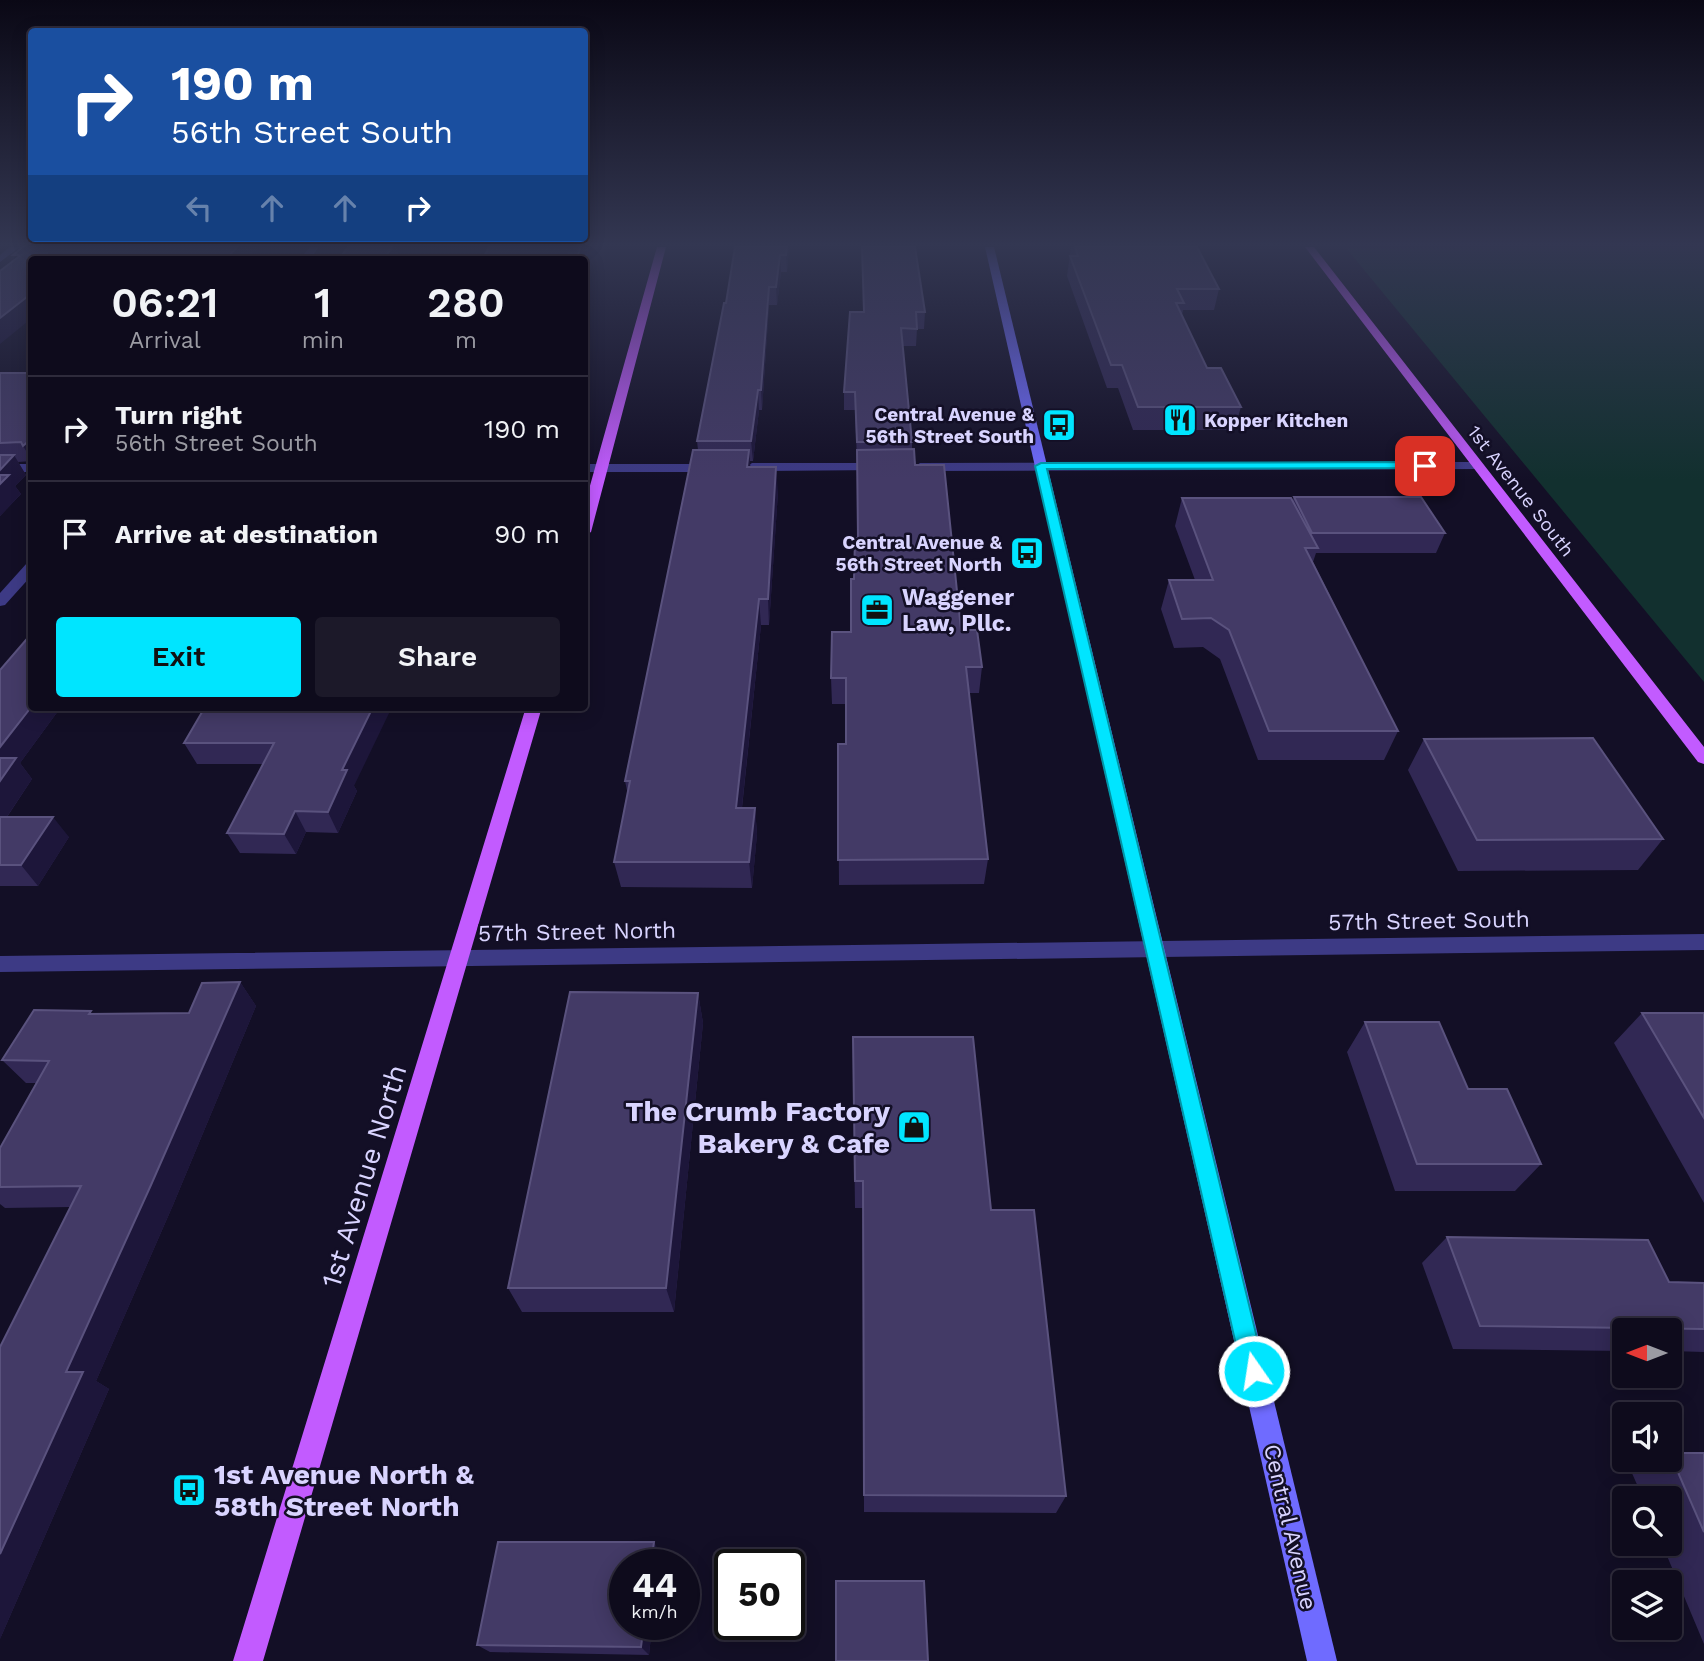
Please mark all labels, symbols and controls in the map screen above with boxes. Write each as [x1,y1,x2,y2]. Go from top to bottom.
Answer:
text: 190 m [171,54,314,112]
icon: right [56,56,147,147]
text: 56th Street South [171,113,453,151]
icon: left [180,189,218,227]
icon: ahead [253,189,291,227]
icon: ahead [326,189,364,227]
icon: right [399,189,437,227]
text: 06:21 [111,278,219,327]
text: 1 [314,278,332,327]
text: 280 [427,278,505,327]
text: Arrival [129,327,201,354]
text: min [302,327,344,354]
text: m [455,327,477,354]
text: Turn right [115,400,242,430]
restaurant icon: Kopper Kitchen [1161,401,1199,439]
place label: Central Avenue & 56th Street South [866,403,1035,448]
bus stop icon: Central Avenue & 56th Street South [1040,406,1078,444]
place label: Kopper Kitchen [1204,409,1348,432]
icon: right [56,410,94,448]
text: 190 m [484,414,560,444]
street label: 1st Avenue South [1463,421,1579,561]
text: 56th Street South [115,430,318,457]
pin [1395,436,1455,496]
icon: arrive [1406,447,1444,485]
icon: arrive [56,515,94,553]
text: Arrive at destination [115,519,378,549]
text: 90 m [494,519,560,549]
place label: Central Avenue & 56th Street North [836,531,1003,576]
bus stop icon: Central Avenue & 56th Street North [1008,534,1046,572]
place label: Waggener Law, Pllc. [902,584,1014,637]
office icon: Waggener Law, Pllc. [858,591,896,629]
button: Exit [56,617,301,697]
button: Share [315,617,560,697]
street label: 57th Street South [1328,906,1530,936]
street label: 57th Street North [478,917,676,947]
street label: 1st Avenue North [314,1061,414,1291]
place label: The Crumb Factory Bakery & Cafe [625,1095,890,1160]
shop icon: The Crumb Factory Bakery & Cafe [895,1108,933,1146]
north arrow [1612,1318,1682,1388]
map controls [1612,1318,1682,1640]
position arrow [1217,1334,1291,1408]
button: sound [1612,1402,1682,1472]
street label: Central Avenue [1258,1441,1322,1613]
place label: 1st Avenue North & 58th Street North [214,1458,474,1523]
bus stop icon: 1st Avenue North & 58th Street North [170,1471,208,1509]
button: search [1612,1486,1682,1556]
speed limit sign: 50 [714,1549,805,1640]
text: 44 [632,1564,677,1606]
button: layers [1612,1570,1682,1640]
text: km/h [631,1601,678,1622]

